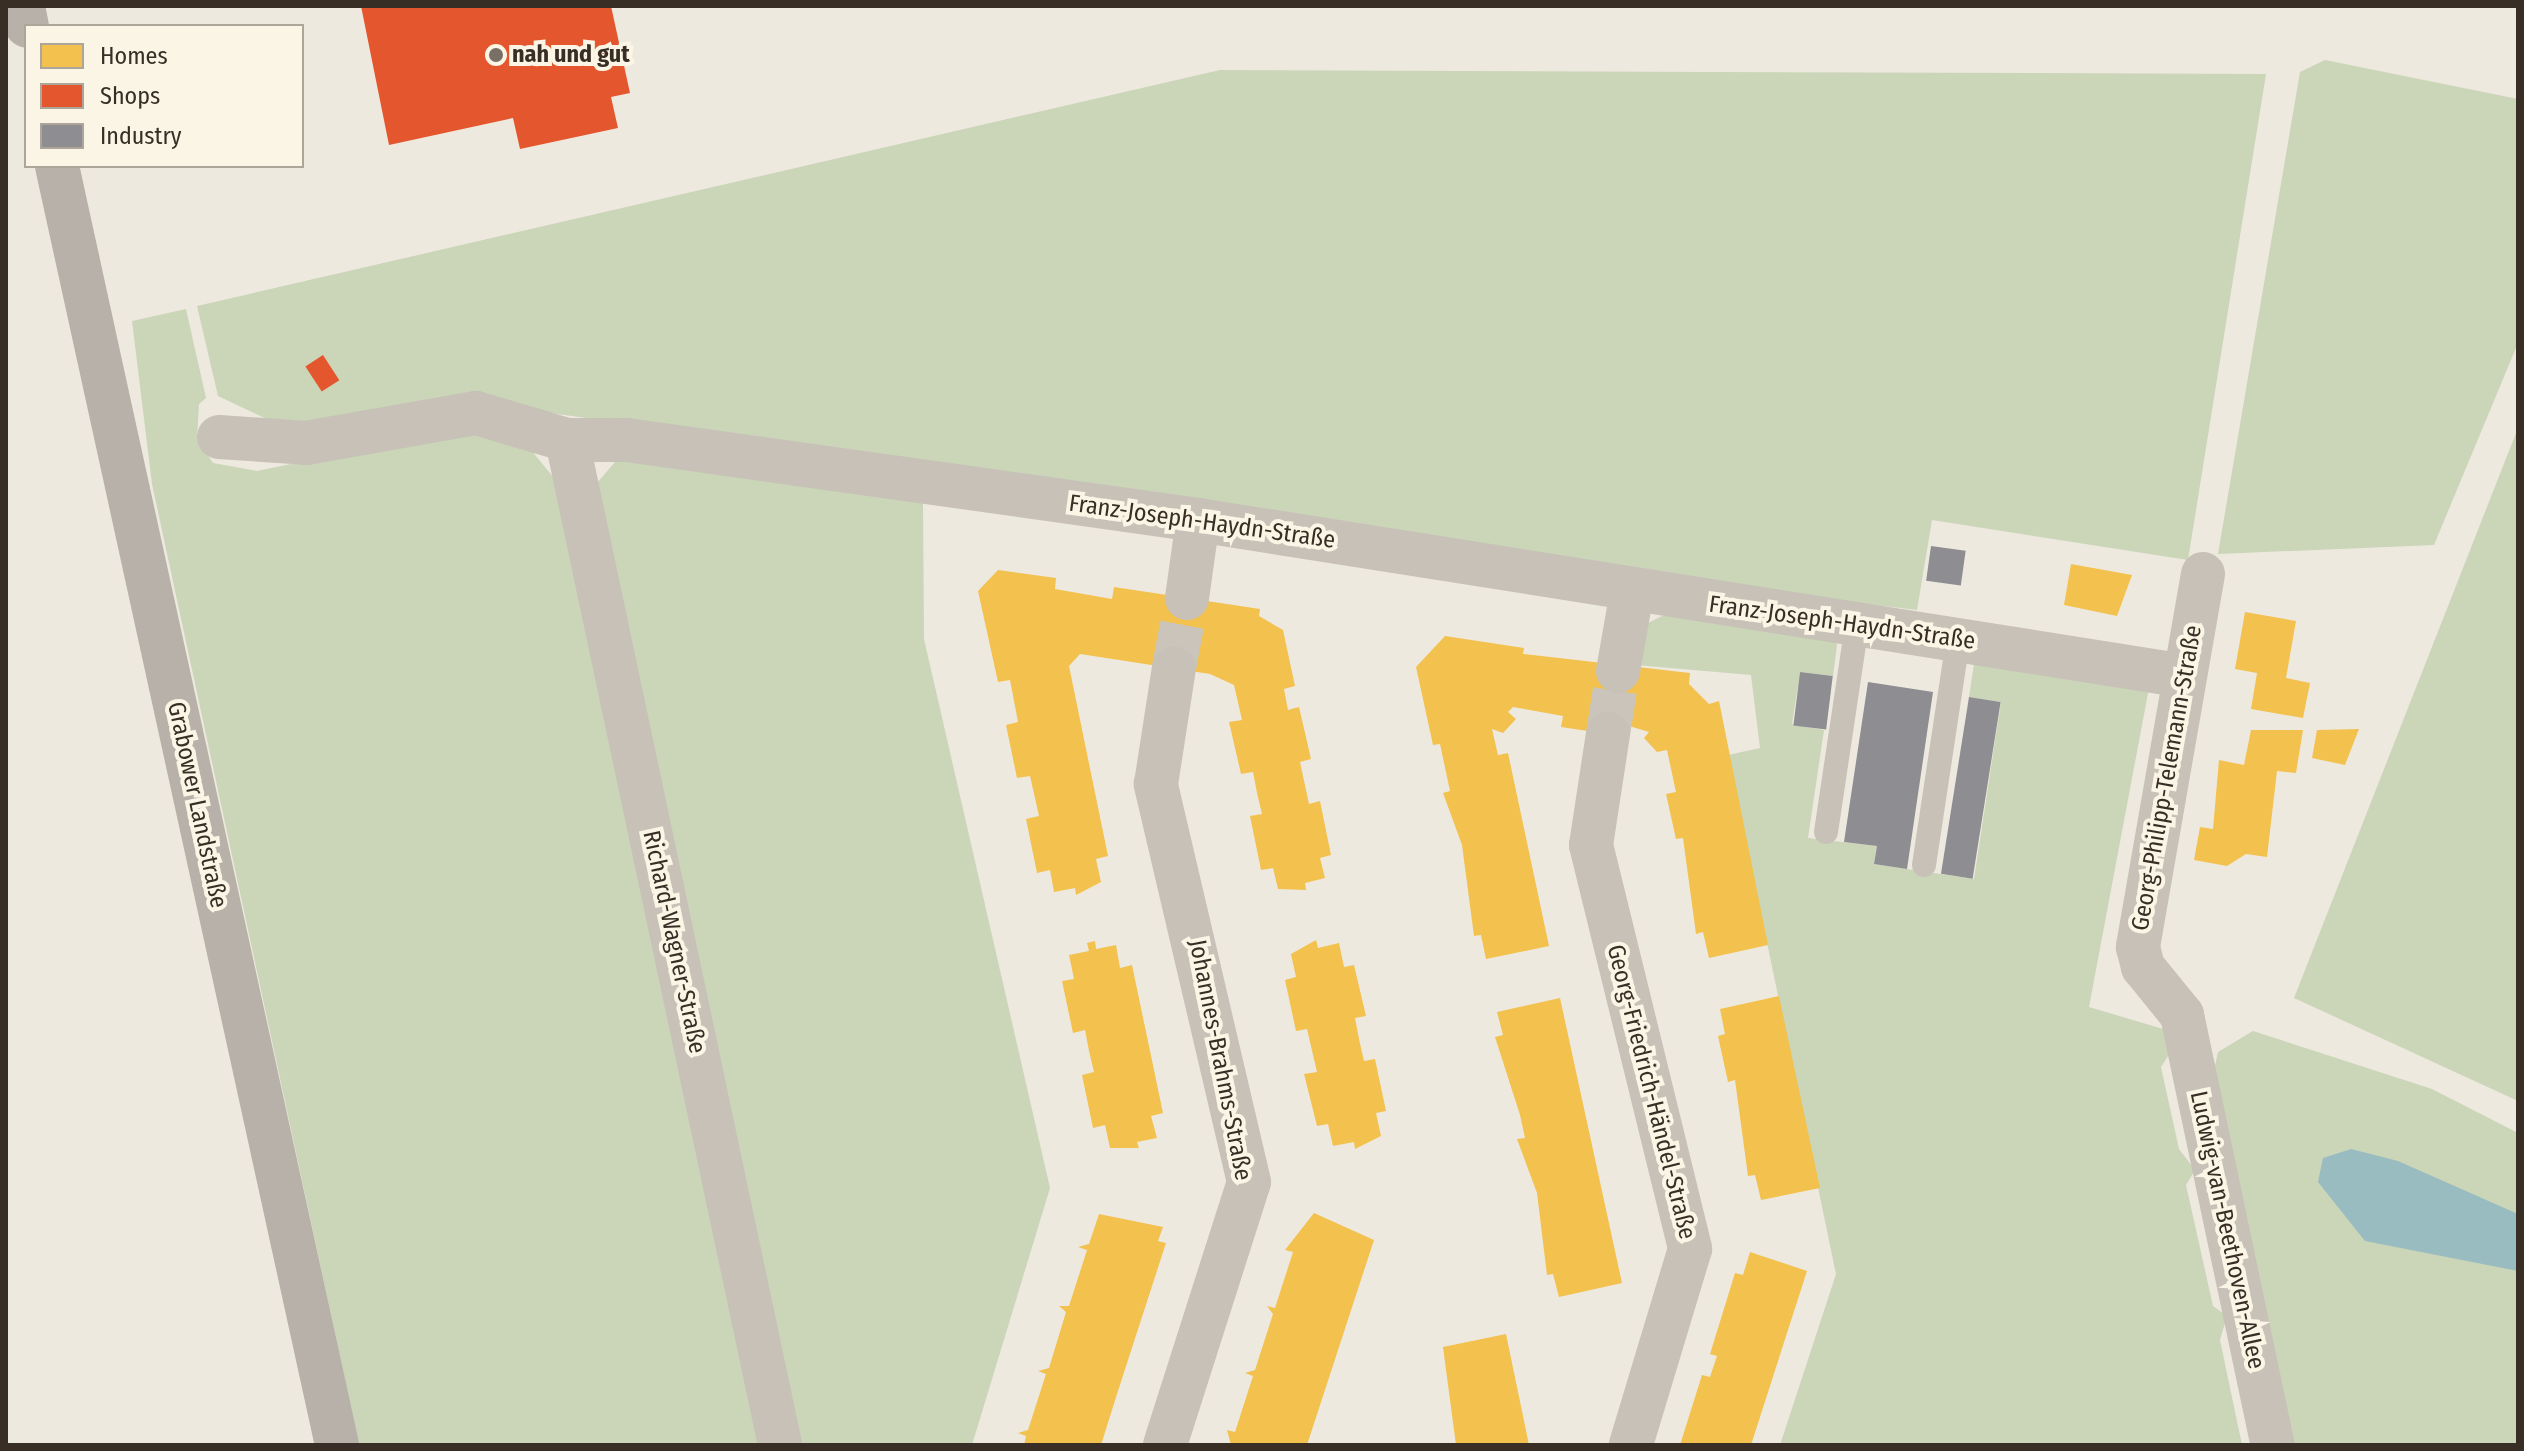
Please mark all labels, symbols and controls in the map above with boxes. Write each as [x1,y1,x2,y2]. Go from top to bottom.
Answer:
legend [24,24,304,168]
place label: nah und gut [512,41,630,69]
text: Homes [100,42,168,70]
marker: nah und gut [487,46,505,64]
text: Shops [100,82,160,110]
text: Industry [100,122,182,150]
street label: Franz-Joseph-Haydn-Straße [1067,489,1337,555]
street label: Franz-Joseph-Haydn-Straße [1707,590,1977,656]
street label: Georg-Philipp-Telemann-Straße [2126,623,2208,933]
street label: Grabower Landstraße [161,699,233,911]
street label: Richard-Wagner-Straße [636,828,712,1056]
street label: Johannes-Brahms-Straße [1182,937,1258,1183]
street label: Georg-Friedrich-Händel-Straße [1600,942,1702,1242]
street label: Ludwig-van-Beethoven-Allee [2183,1089,2271,1371]

